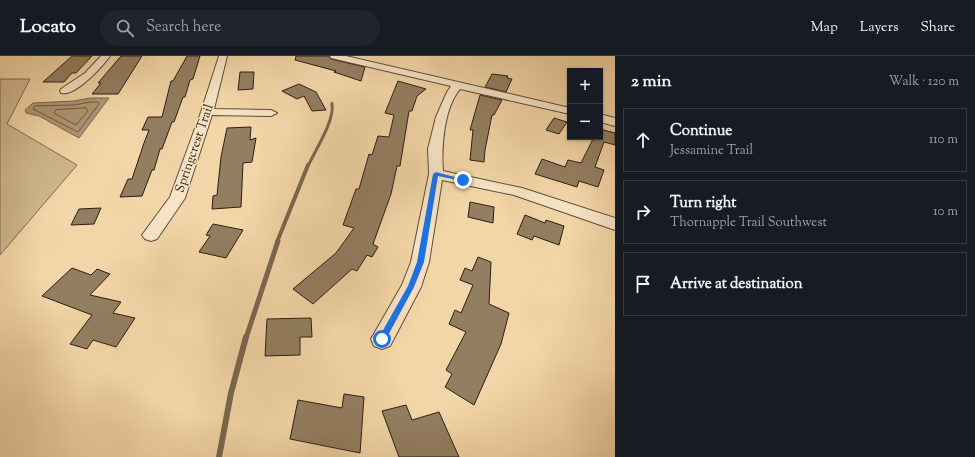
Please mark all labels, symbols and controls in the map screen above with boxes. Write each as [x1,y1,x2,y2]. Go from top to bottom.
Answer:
search box [100,10,380,46]
text: Locato [20,14,76,41]
icon: search [114,17,136,39]
text: Search here [146,17,221,38]
text: Map [811,18,838,38]
text: Layers [860,18,898,38]
text: Share [920,18,955,38]
map controls [567,68,603,140]
button: + [567,68,603,104]
text: 2 min [631,70,672,94]
text: Walk · 120 m [889,73,959,91]
street label: Springcrest Trail [171,102,219,195]
button: − [567,104,603,140]
text: Continue [670,121,732,142]
icon: ahead [632,129,654,151]
text: 110 m [929,131,958,149]
text: Jessamine Trail [670,142,753,160]
route end [454,171,472,189]
text: Turn right [670,193,736,214]
icon: right [632,201,654,223]
text: 10 m [933,203,958,221]
text: Thornapple Trail Southwest [670,214,827,232]
icon: arrive [632,273,654,295]
text: Arrive at destination [670,274,803,295]
route start [373,330,391,348]

